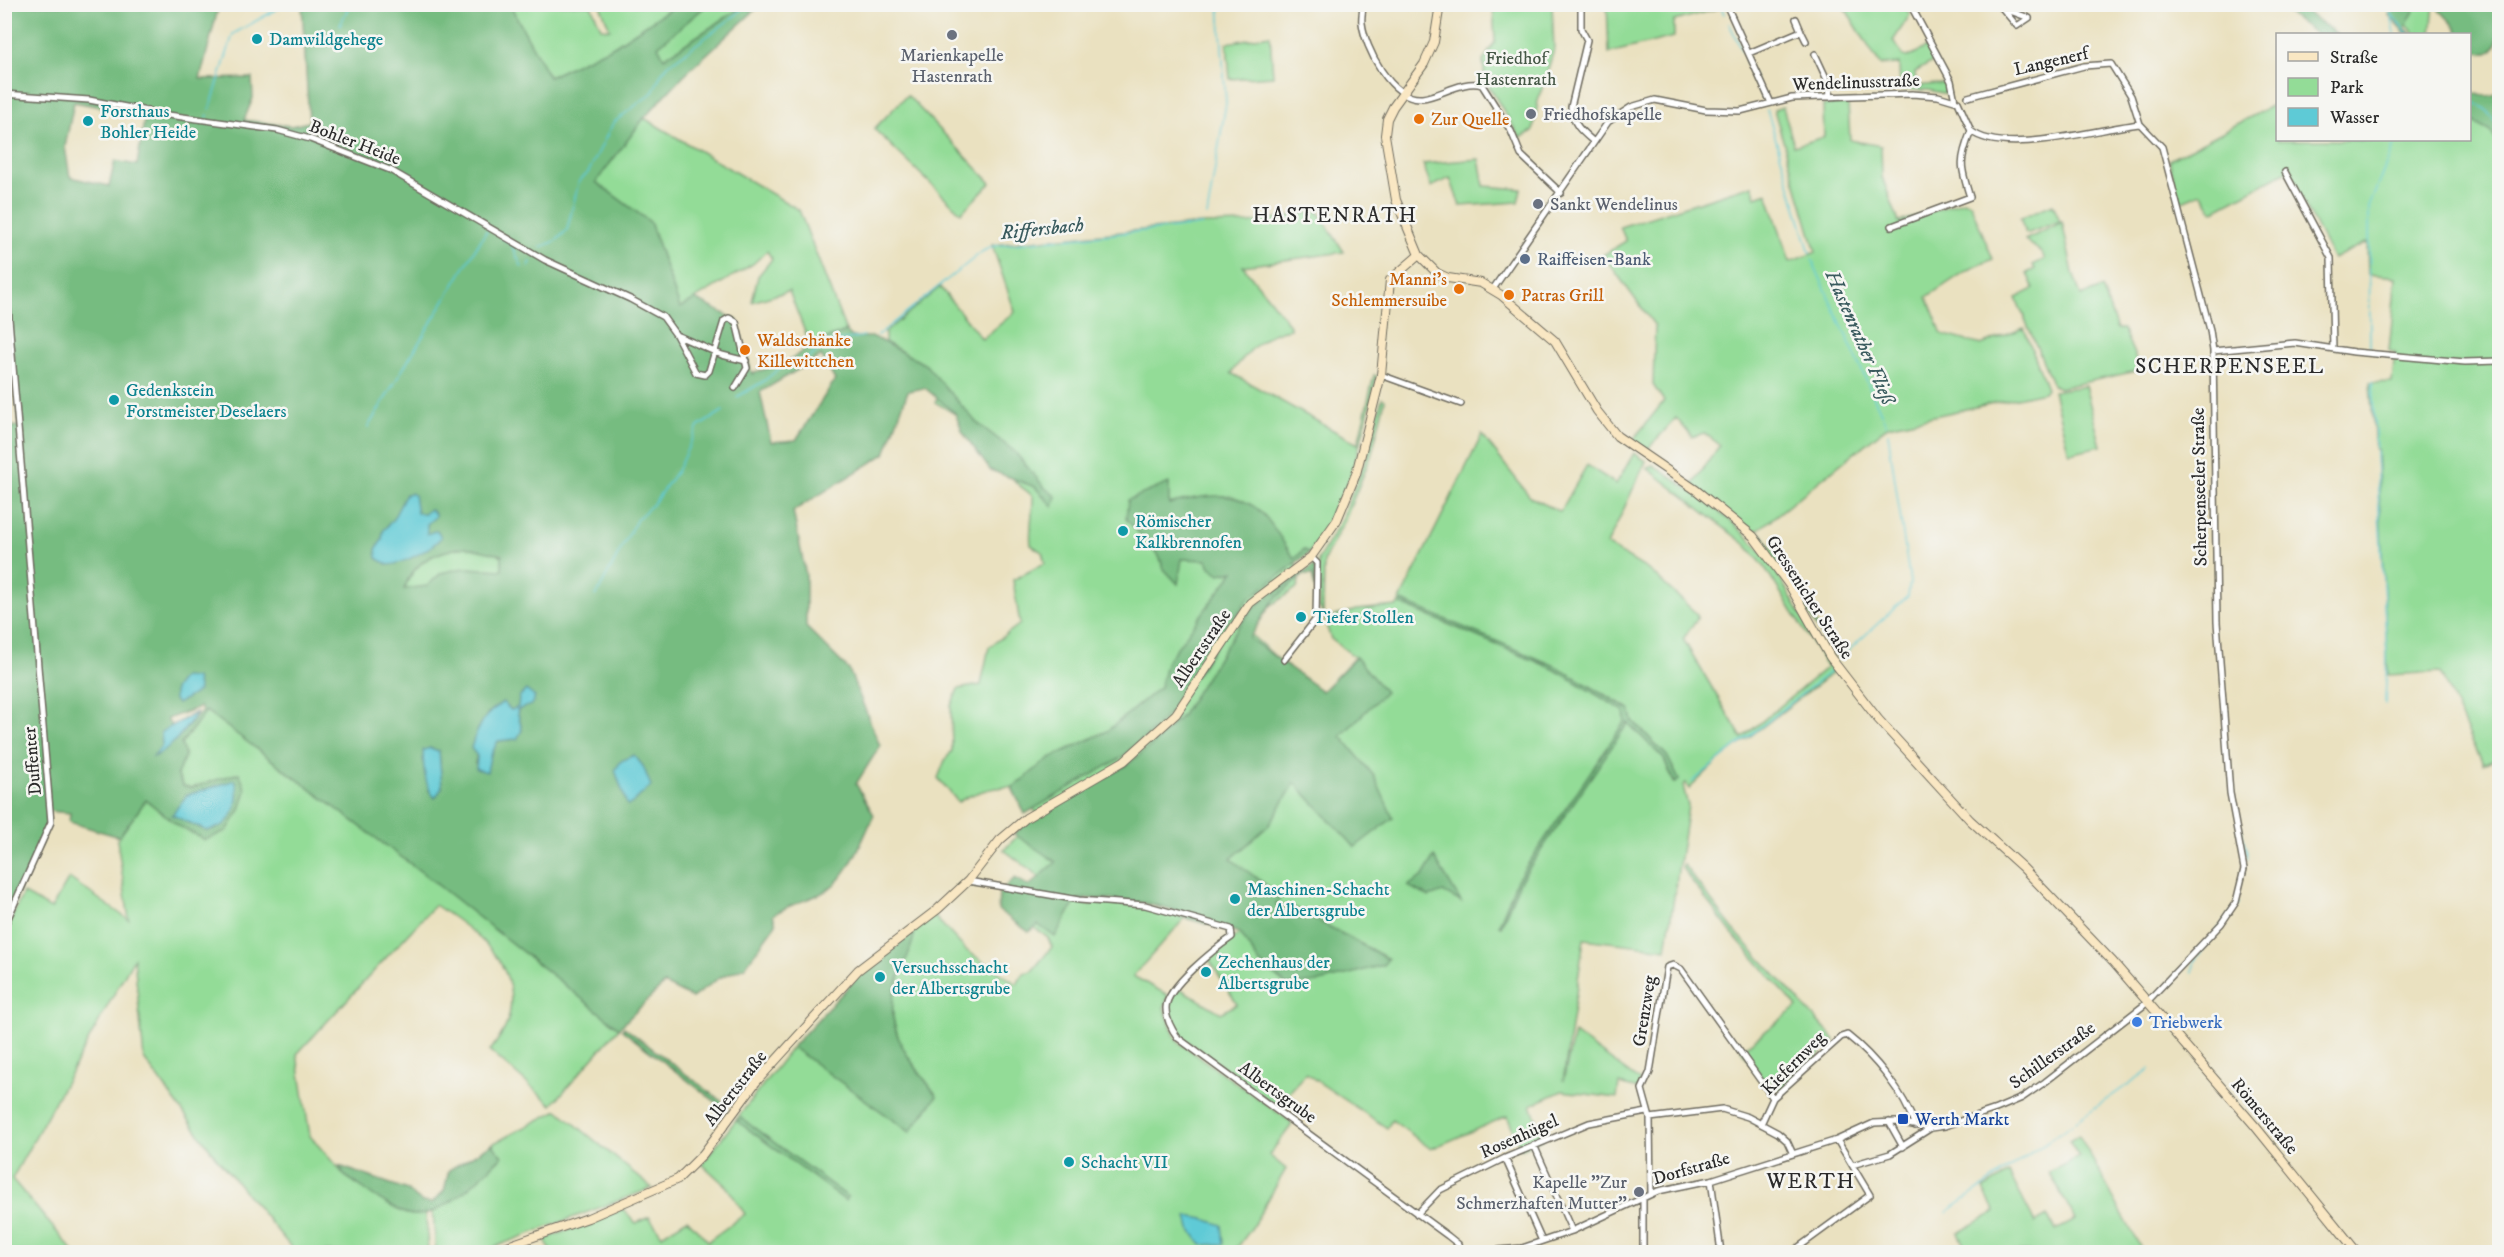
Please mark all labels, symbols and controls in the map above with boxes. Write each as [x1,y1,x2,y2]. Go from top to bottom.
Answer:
marker: Marienkapelle Hastenrath [945,28,959,42]
place label: Damwildgehege [269,29,383,51]
marker: Damwildgehege [250,32,264,46]
legend [2276,33,2471,141]
street label: Langenerf [2012,42,2094,81]
place label: Marienkapelle Hastenrath [900,45,1004,88]
text: Straße [2330,47,2378,69]
park label: Friedhof Hastenrath [1476,48,1557,91]
street label: Wendelinusstraße [1791,70,1920,96]
text: Park [2330,77,2364,99]
place label: Forsthaus Bohler Heide [100,101,196,144]
place label: Friedhofskapelle [1543,104,1662,126]
marker: Friedhofskapelle [1524,107,1538,121]
text: Wasser [2329,107,2380,129]
place label: Zur Quelle [1431,109,1510,131]
marker: Zur Quelle [1412,112,1426,126]
marker: Forsthaus Bohler Heide [81,114,95,128]
street label: Bohler Heide [306,115,404,170]
place label: Sankt Wendelinus [1550,194,1678,216]
marker: Sankt Wendelinus [1531,197,1545,211]
district label: HASTENRATH [1252,203,1418,229]
water label: Riffersbach [998,213,1085,246]
place label: Raiffeisen-Bank [1537,249,1651,271]
marker: Raiffeisen-Bank [1518,252,1532,266]
water label: Hastenrather Fließ [1818,266,1901,410]
place label: Manni's Schlemmersuibe [1331,269,1447,312]
marker: Manni's Schlemmersuibe [1452,282,1466,296]
place label: Patras Grill [1521,285,1604,307]
marker: Patras Grill [1502,288,1516,302]
place label: Waldschänke Killewittchen [756,330,855,373]
marker: Waldschänke Killewittchen [738,343,752,357]
district label: SCHERPENSEEL [2135,354,2325,380]
place label: Gedenkstein Forstmeister Deselaers [126,380,287,423]
marker: Gedenkstein Forstmeister Deselaers [107,393,121,407]
street label: Scherpenseeler Straße [2188,407,2212,567]
place label: Römischer Kalkbrennofen [1135,511,1243,554]
marker: Römischer Kalkbrennofen [1116,524,1130,538]
street label: Gressenicher Straße [1761,531,1857,664]
street label: Albertstraße [1168,605,1236,692]
place label: Tiefer Stollen [1313,607,1414,629]
marker: Tiefer Stollen [1294,610,1308,624]
street label: Duffenter [19,725,47,796]
place label: Maschinen-Schacht der Albertsgrube [1247,879,1390,922]
marker: Maschinen-Schacht der Albertsgrube [1228,892,1242,906]
place label: Zechenhaus der Albertsgrube [1218,952,1330,995]
place label: Versuchsschacht der Albertsgrube [891,957,1010,1000]
marker: Zechenhaus der Albertsgrube [1199,965,1213,979]
marker: Versuchsschacht der Albertsgrube [873,970,887,984]
street label: Grenzweg [1629,974,1661,1048]
place label: Triebwerk [2149,1012,2223,1034]
marker: Triebwerk [2130,1015,2144,1029]
street label: Schillerstraße [2005,1017,2100,1094]
street label: Kiefernweg [1757,1027,1830,1100]
street label: Albertstraße [700,1047,772,1131]
street label: Albertsgrube [1234,1057,1321,1129]
street label: Römerstraße [2226,1074,2302,1159]
place label: Werth Markt [1914,1109,2009,1131]
street label: Rosenhügel [1477,1110,1562,1164]
marker: Werth Markt [1896,1112,1910,1126]
street label: Dorfstraße [1650,1147,1732,1190]
place label: Schacht VII [1081,1152,1168,1174]
marker: Schacht VII [1062,1155,1076,1169]
district label: WERTH [1765,1169,1856,1195]
place label: Kapelle "Zur Schmerzhaften Mutter" [1456,1172,1627,1215]
marker: Kapelle "Zur Schmerzhaften Mutter" [1632,1185,1646,1199]

